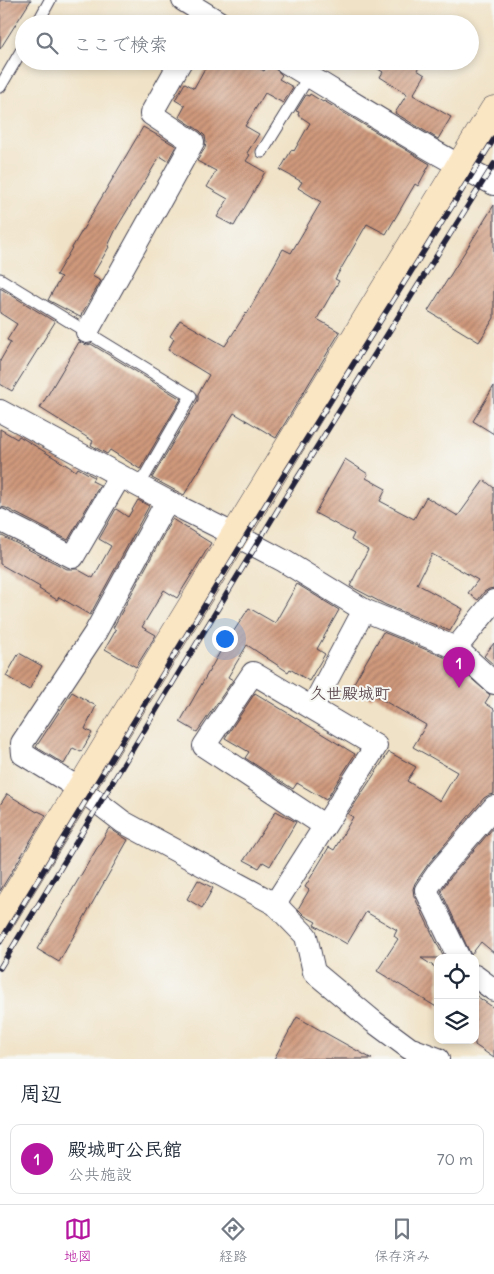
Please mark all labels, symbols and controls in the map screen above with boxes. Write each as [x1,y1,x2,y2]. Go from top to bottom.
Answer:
search box [15,15,479,70]
icon: search [33,29,61,57]
text: ここで検索 [73,32,168,56]
your location [212,626,238,652]
pin: 1 [443,647,475,688]
district label: 久世殿城町 [310,683,390,703]
map controls [434,954,479,1044]
button: locate [434,954,479,999]
button: layers [434,999,479,1044]
text: 周辺 [20,1080,62,1107]
text: 殿城町公民館 [68,1137,182,1161]
text: 1 [34,1149,40,1169]
text: 70 m [437,1149,473,1169]
text: 公共施設 [68,1164,132,1184]
tab: 地図 [64,1215,92,1265]
tab: 経路 [219,1215,247,1265]
tab: 保存済み [374,1215,430,1265]

